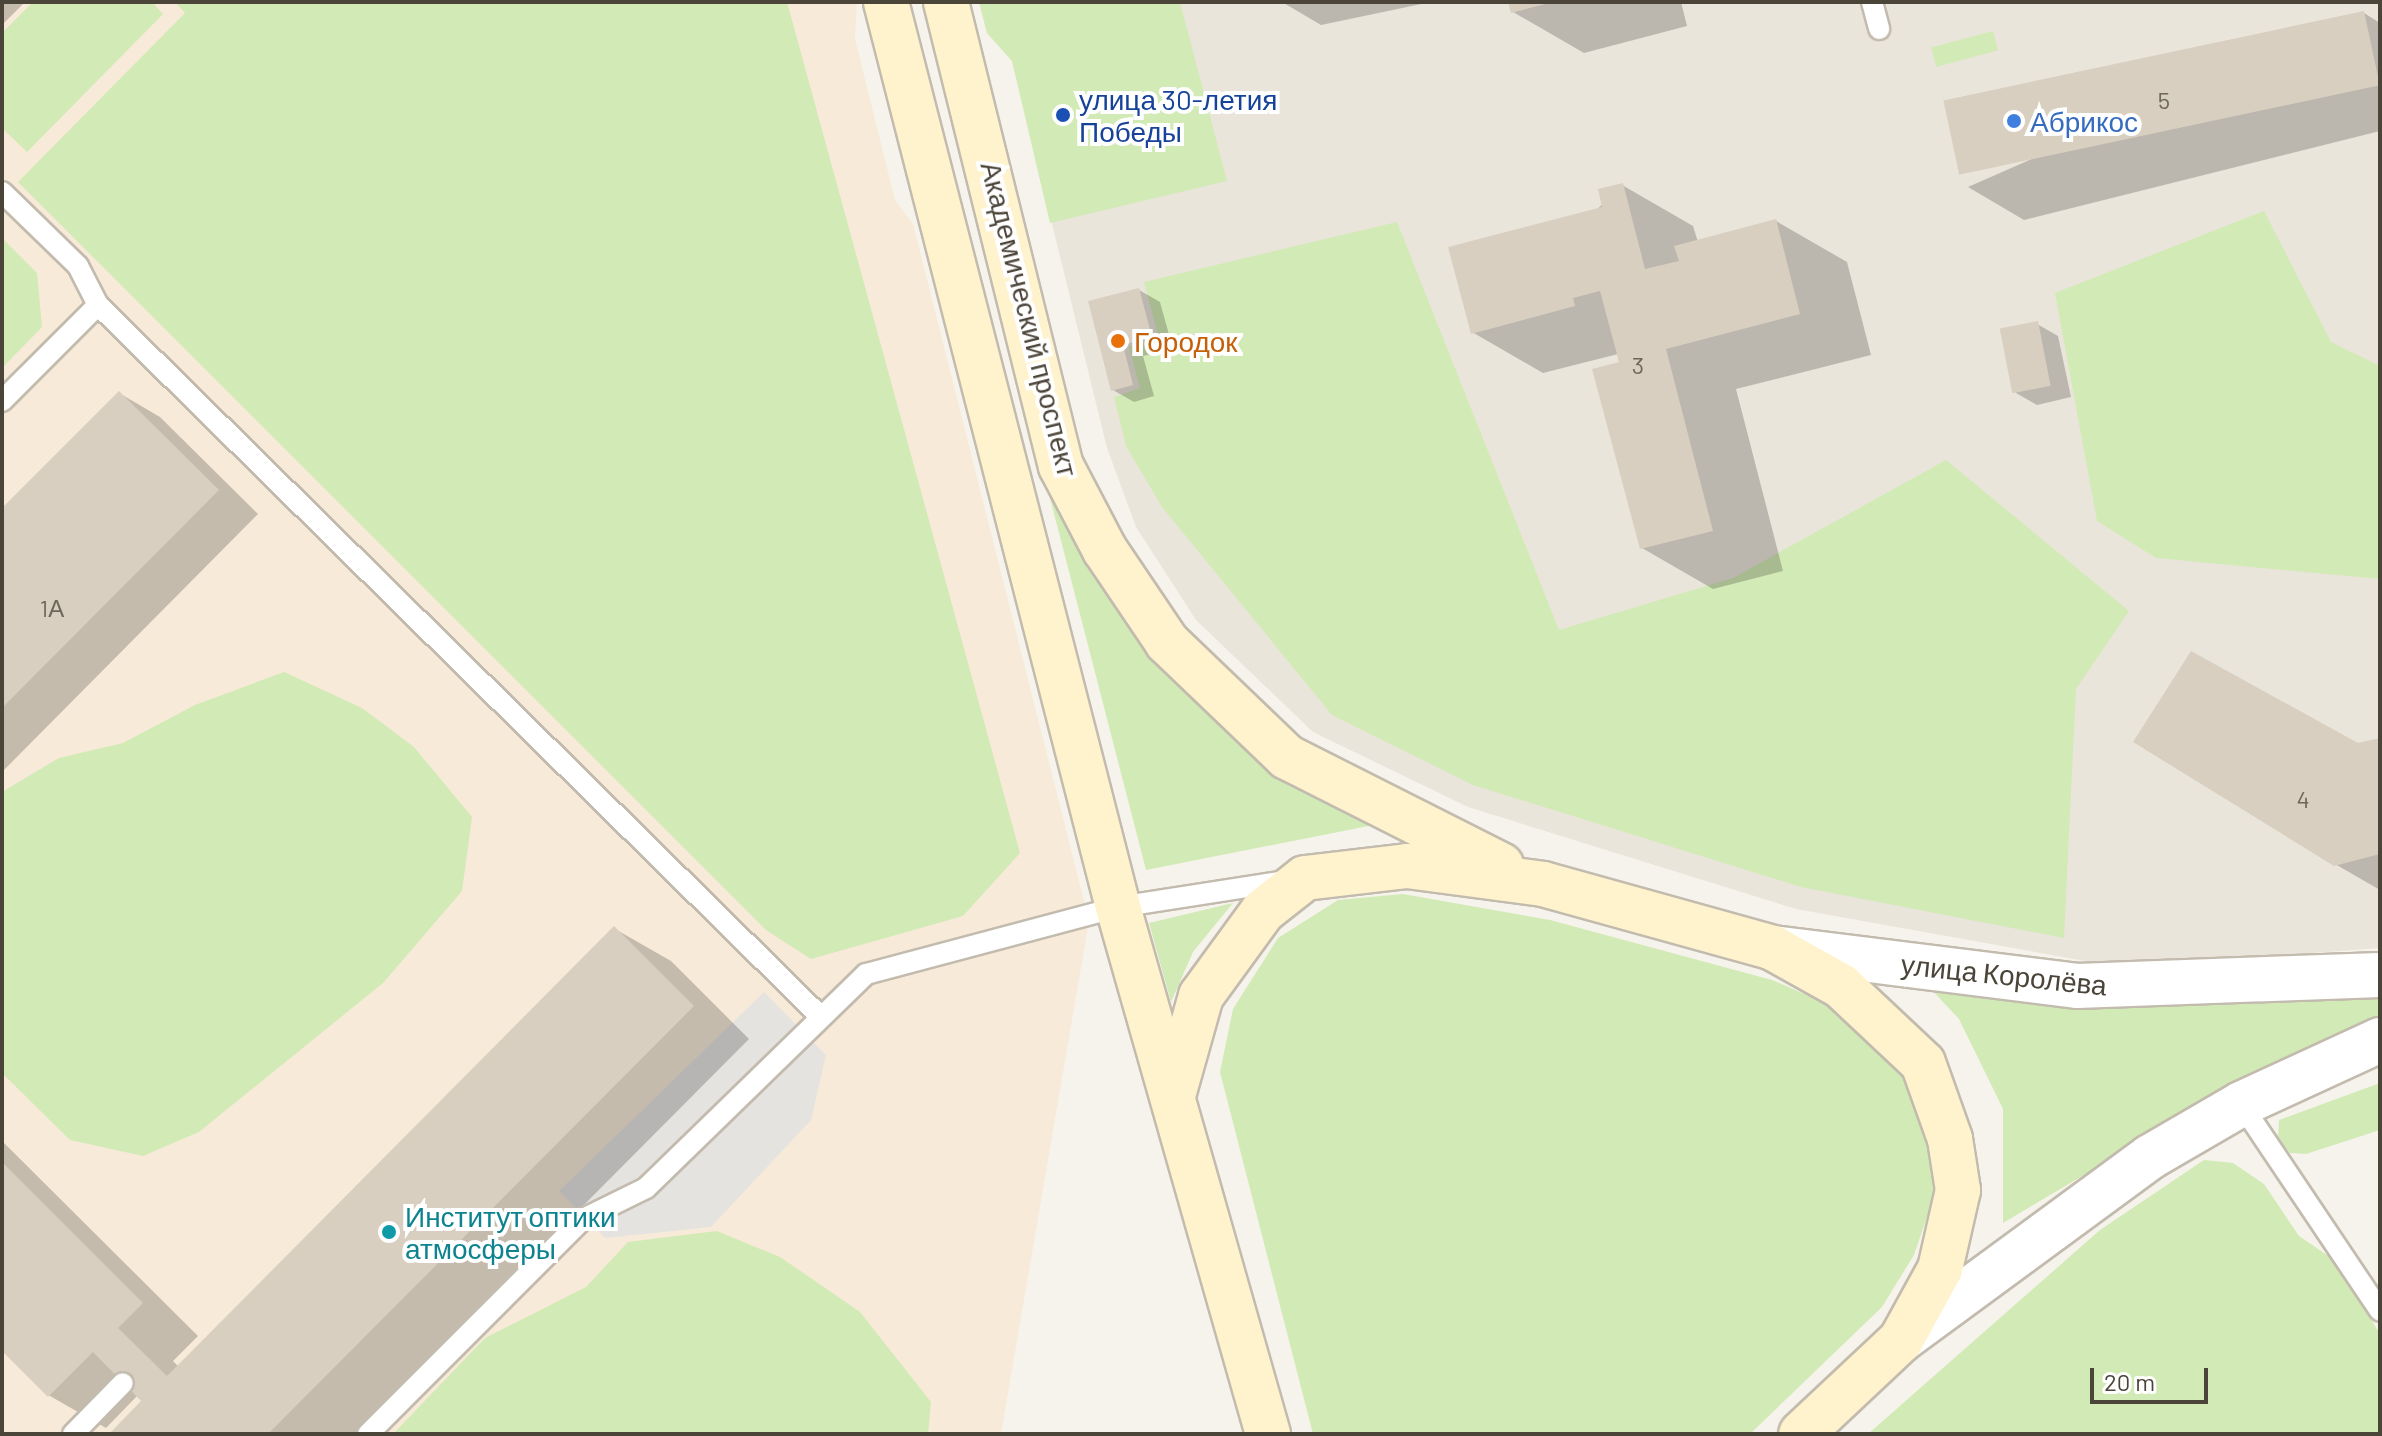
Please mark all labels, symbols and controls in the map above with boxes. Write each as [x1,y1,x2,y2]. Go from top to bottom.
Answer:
place label: улица 30-летия Победы [1079,82,1277,148]
house number: 5 [2158,86,2170,114]
place label: Абрикос [2030,104,2138,138]
marker: улица 30-летия Победы [1054,106,1072,124]
marker: Абрикос [2005,112,2023,130]
street label: Академический проспект [975,158,1085,480]
place label: Городок [1134,324,1238,358]
marker: Городок [1109,332,1127,350]
house number: 3 [1632,351,1644,379]
house number: 1А [40,594,64,622]
house number: 4 [2296,785,2310,813]
street label: улица Королёва [1899,946,2109,1002]
place label: Институт оптики атмосферы [405,1199,616,1265]
marker: Институт оптики атмосферы [380,1223,398,1241]
scale bar [2094,1352,2212,1402]
text: 20 m [2104,1367,2155,1396]

